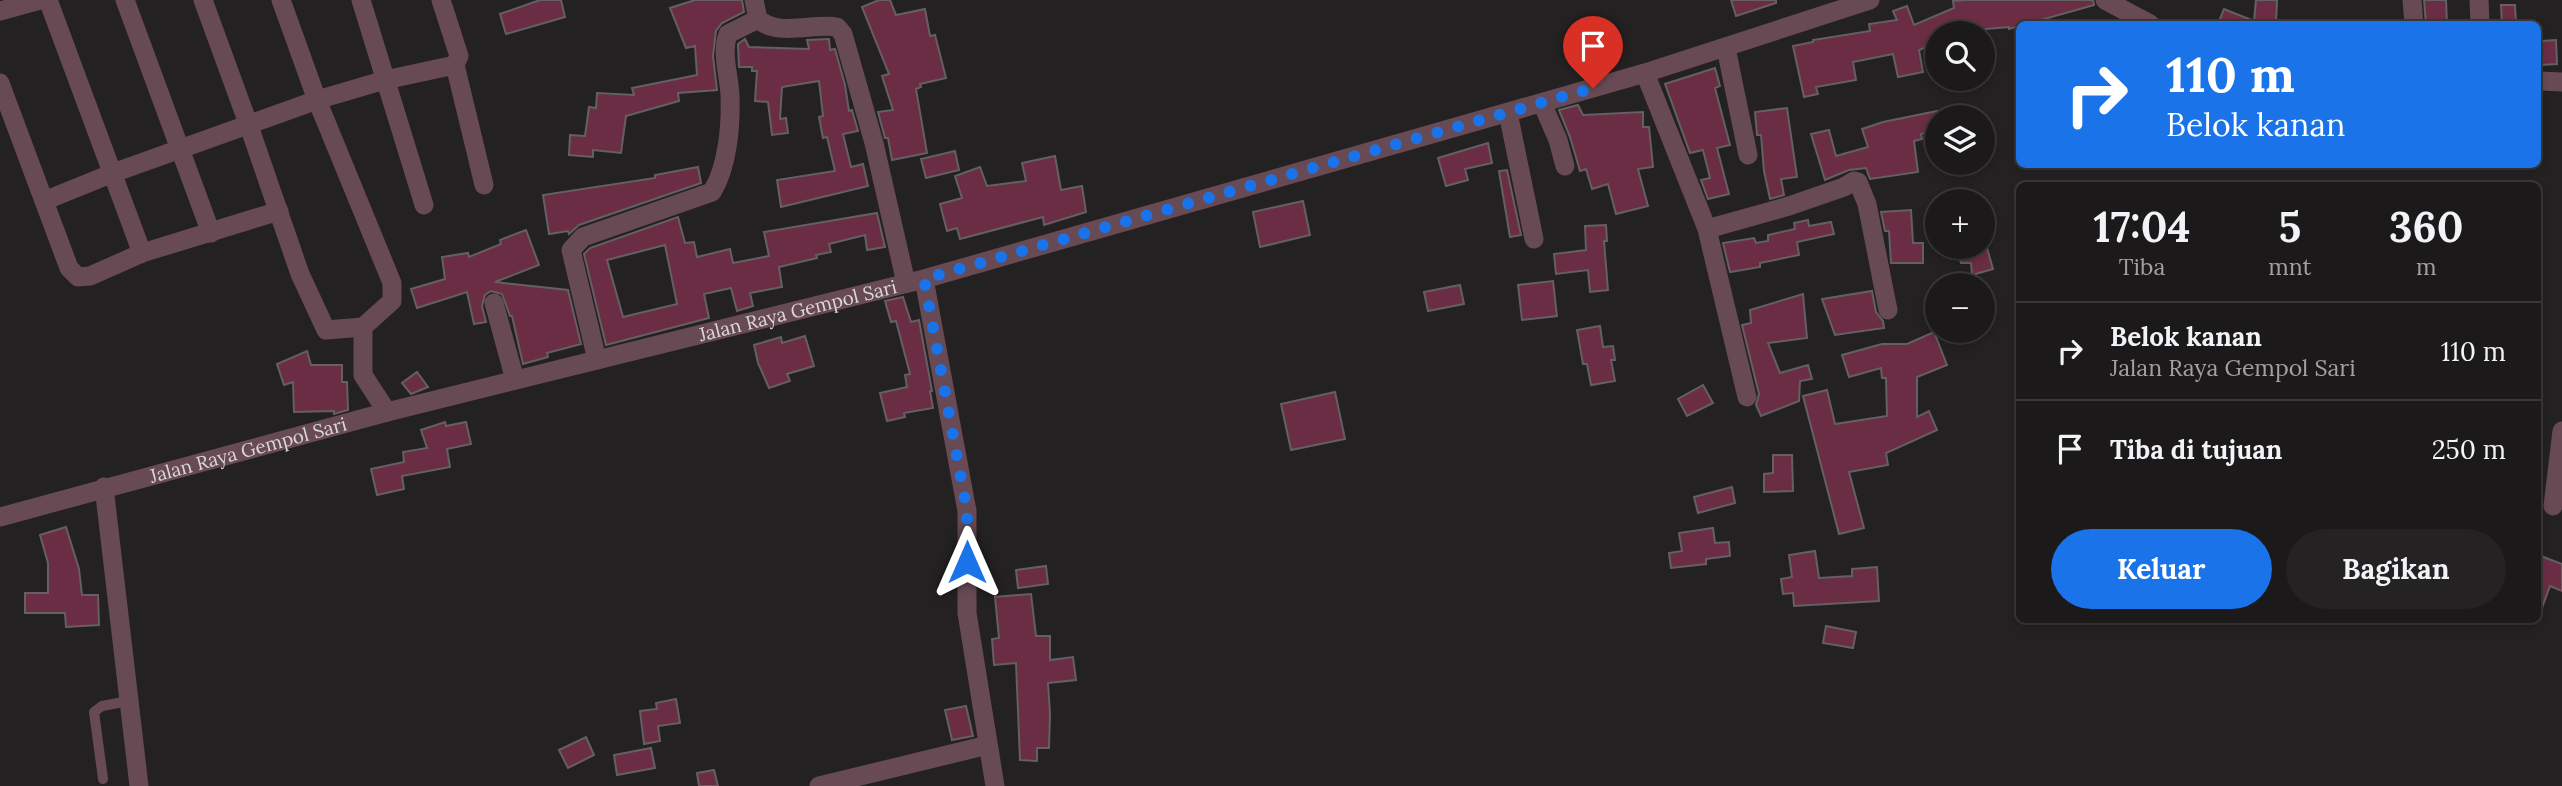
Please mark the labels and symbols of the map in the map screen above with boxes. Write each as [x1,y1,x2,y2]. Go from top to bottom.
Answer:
pin [1563,16,1623,88]
street label: Jalan Raya Gempol Sari [695,274,899,347]
street label: Jalan Raya Gempol Sari [146,412,349,488]
position arrow [930,525,1004,599]

